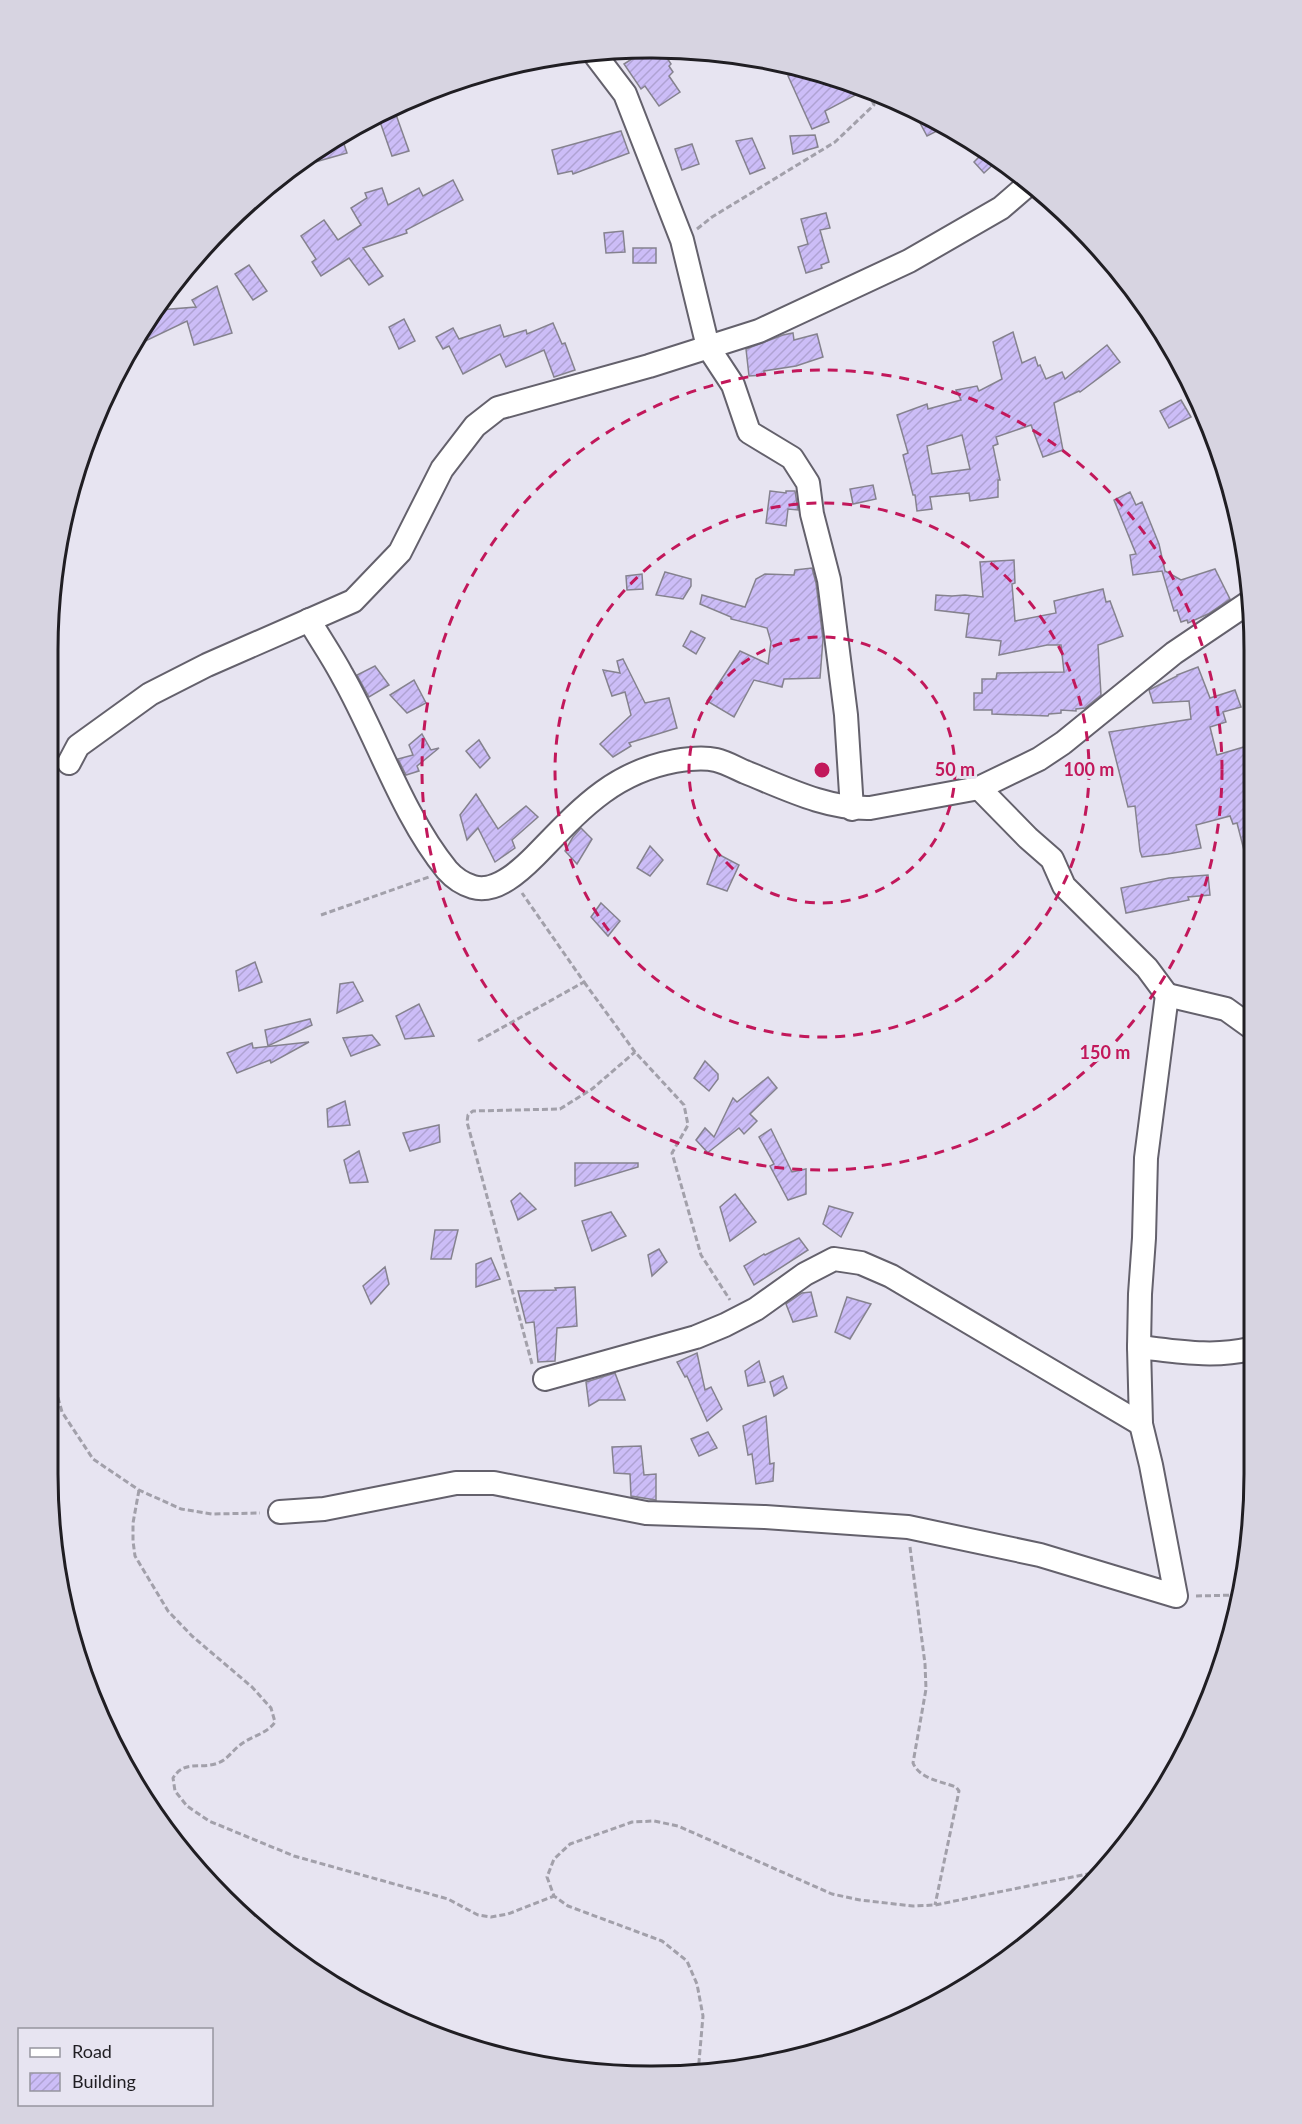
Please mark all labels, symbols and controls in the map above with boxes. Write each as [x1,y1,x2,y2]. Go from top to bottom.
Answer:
text: 50 m [935,758,975,780]
text: 100 m [1064,758,1114,780]
centre of rings [812,760,832,780]
text: 150 m [1080,1041,1130,1063]
legend [18,2028,213,2106]
text: Road [72,2040,112,2062]
text: Building [72,2070,136,2092]

